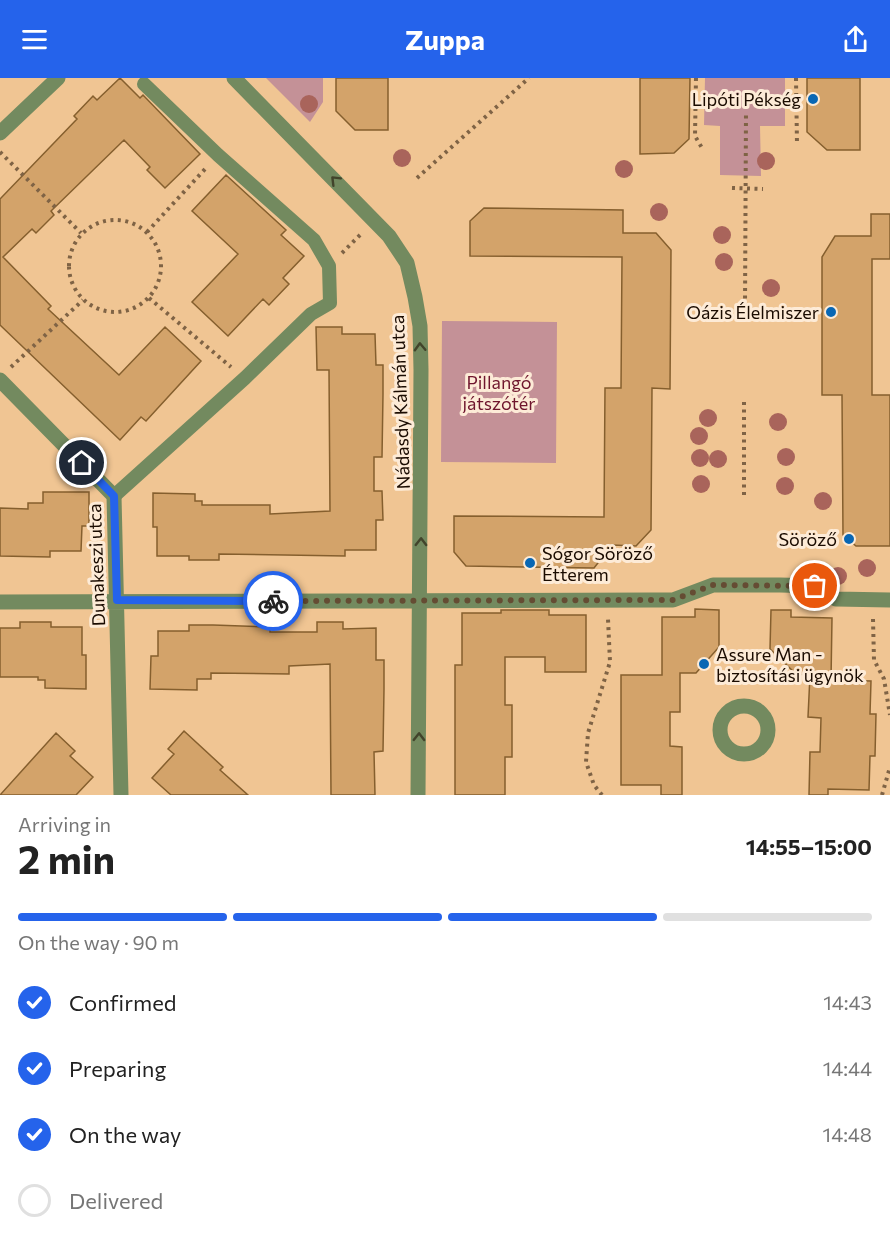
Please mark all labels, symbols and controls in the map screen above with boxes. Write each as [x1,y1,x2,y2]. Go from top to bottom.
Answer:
icon: menu [18,23,51,56]
text: Zuppa [405,23,485,56]
icon: share [839,23,872,56]
place label: Lipóti Pékség [692,88,801,110]
marker: Lipóti Pékség [806,92,820,106]
one-way arrow [331,177,342,187]
place label: Oázis Élelmiszer [686,301,819,323]
marker: Oázis Élelmiszer [824,305,838,319]
street label: Nádasdy Kálmán utca [386,314,414,490]
one-way arrow [414,342,427,351]
park label: Pillangó játszótér [463,371,535,414]
pin [56,437,107,488]
icon: home [65,446,98,479]
street label: Dunakeszi utca [83,503,109,627]
place label: Söröző [778,528,837,550]
marker: Söröző [842,532,856,546]
one-way arrow [415,537,428,546]
place label: Sógor Söröző Étterem [542,542,653,585]
marker: Sógor Söröző Étterem [523,556,537,570]
pin [789,560,840,611]
icon: bag [798,569,831,602]
courier [243,571,303,631]
icon: bike [257,585,290,618]
place label: Assure Man - biztosítási ügynök [716,643,864,686]
marker: Assure Man - biztosítási ügynök [697,657,711,671]
one-way arrow [413,732,425,741]
text: Arriving in [18,812,111,836]
text: 14:55–15:00 [746,833,872,860]
text: 2 min [18,834,115,882]
text: On the way · 90 m [18,930,179,954]
icon: check [18,986,51,1019]
text: Confirmed [69,989,176,1016]
text: 14:43 [823,990,872,1014]
icon: check [18,1052,51,1085]
text: Preparing [69,1055,166,1082]
text: 14:44 [823,1056,872,1080]
icon: check [18,1118,51,1151]
text: On the way [69,1121,181,1148]
text: 14:48 [823,1122,872,1146]
text: Delivered [69,1187,163,1214]

